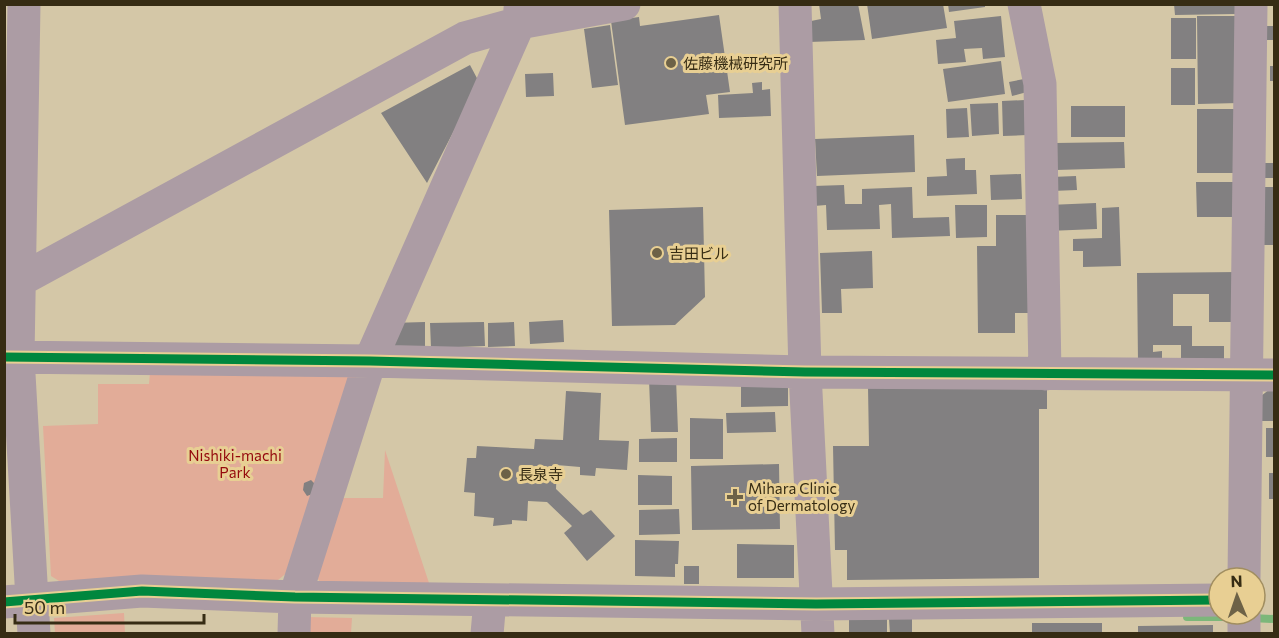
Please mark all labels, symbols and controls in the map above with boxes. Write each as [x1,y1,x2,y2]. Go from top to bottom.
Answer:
place label: 佐藤機械研究所 [683,54,788,72]
marker: 佐藤機械研究所 [664,56,678,70]
place label: 吉田ビル [669,244,729,262]
marker: 吉田ビル [650,246,664,260]
park label: Nishiki-machi Park [188,446,282,481]
place label: 長泉寺 [518,465,563,483]
marker: 長泉寺 [499,467,513,481]
place label: Mihara Clinic of Dermatology [748,479,855,514]
marker: Mihara Clinic of Dermatology [726,488,744,506]
north arrow [1207,566,1267,626]
text: N [1230,571,1243,590]
scale bar [15,587,204,625]
text: 50 m [24,596,65,618]

